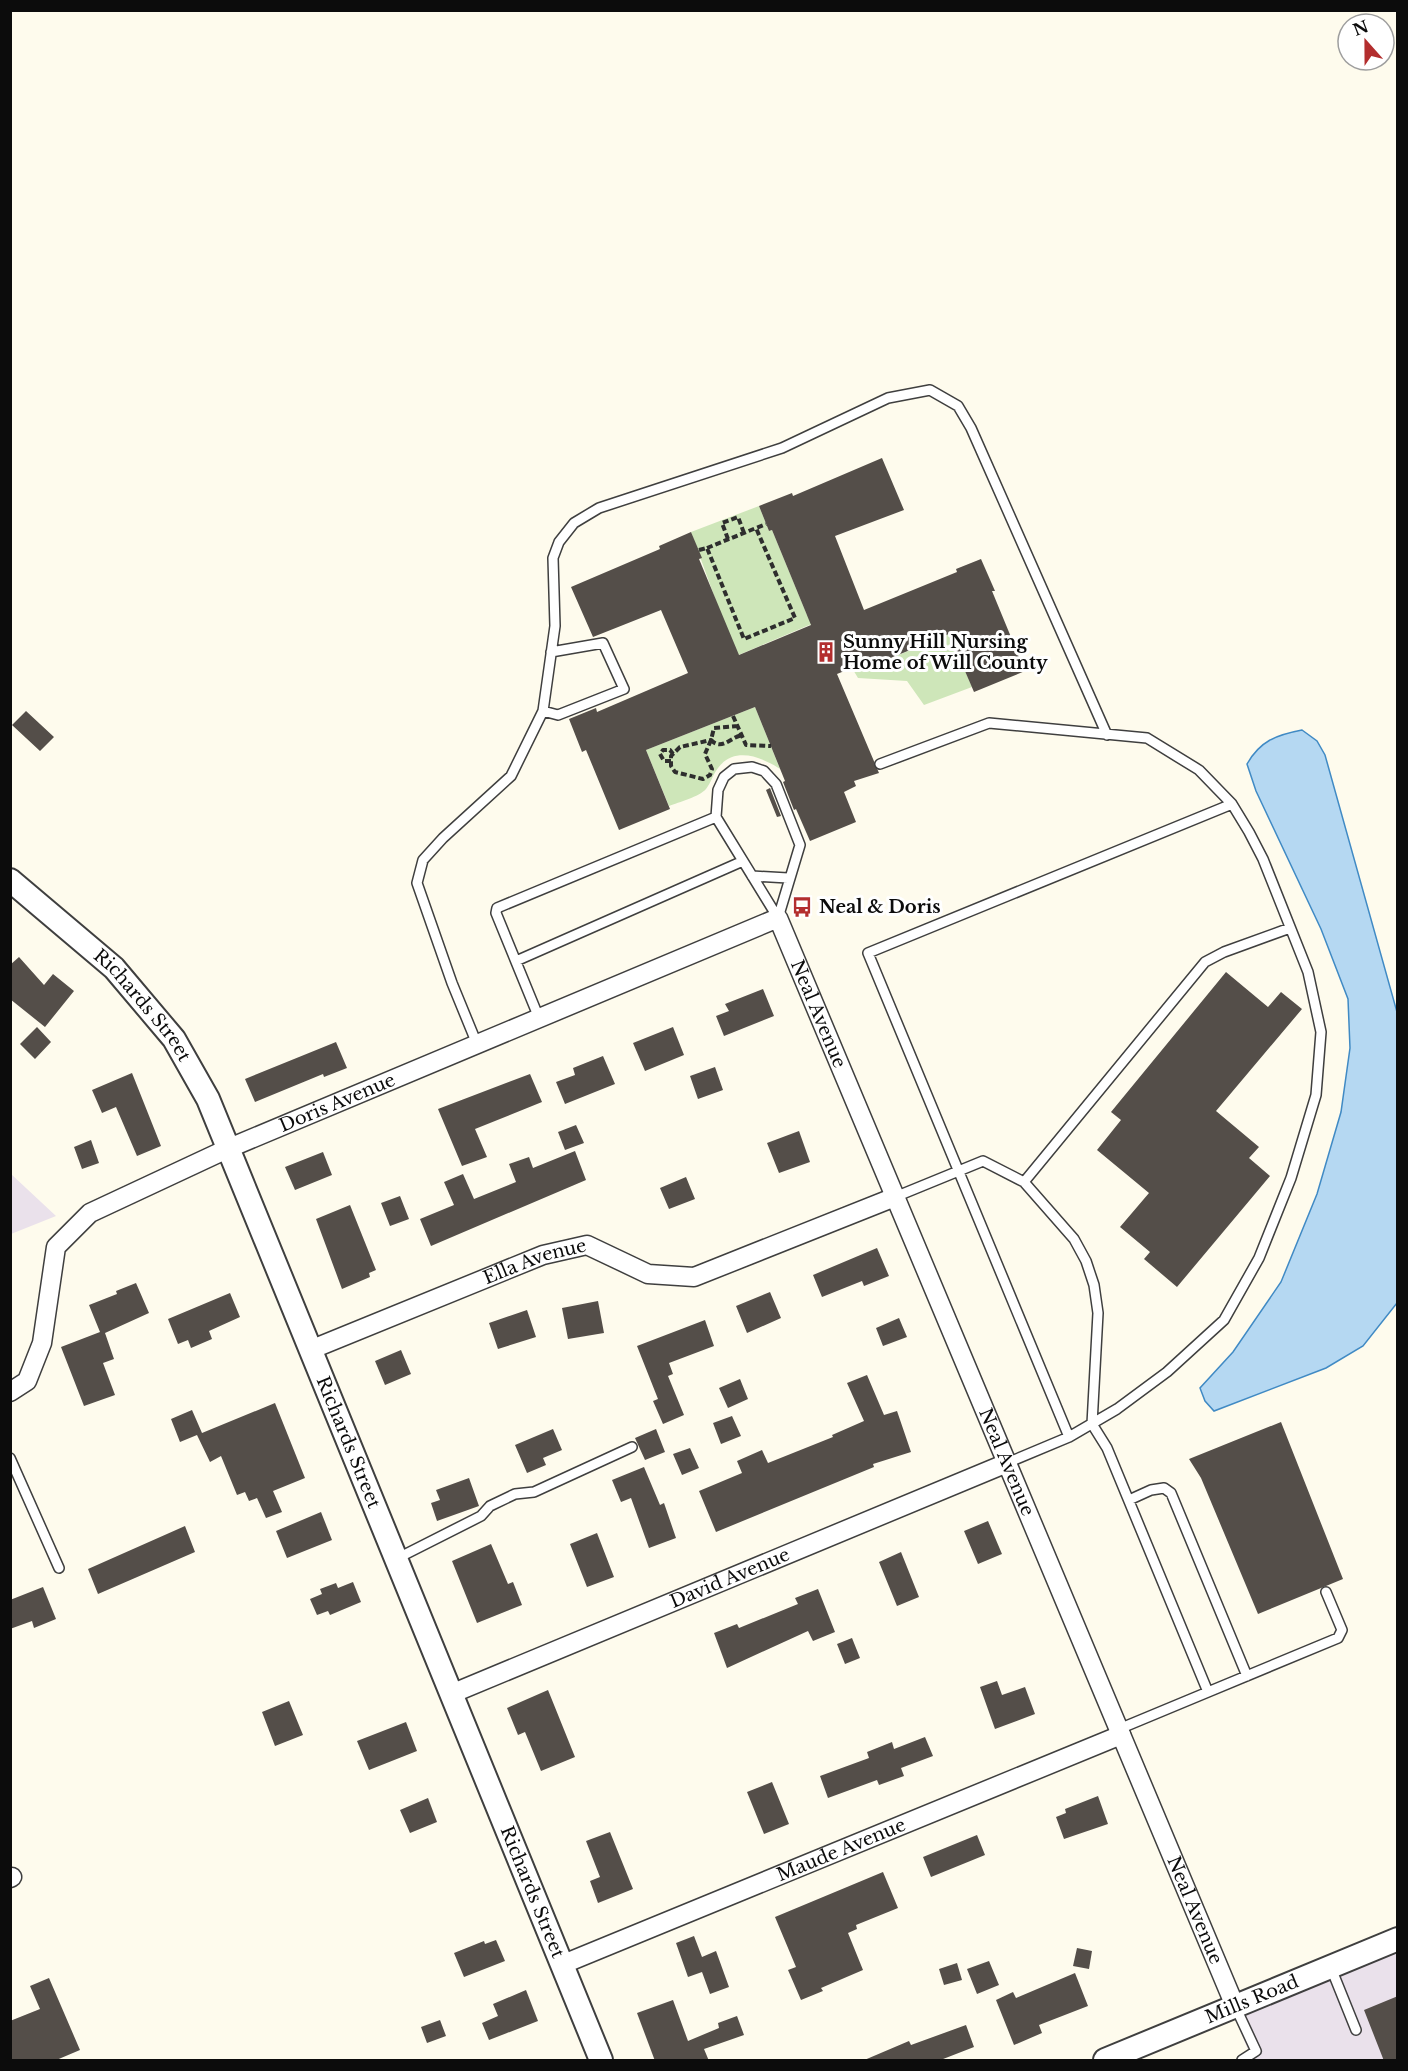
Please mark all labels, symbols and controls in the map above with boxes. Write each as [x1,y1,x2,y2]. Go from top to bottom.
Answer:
north arrow [1336,12,1396,72]
text: N [1350,16,1371,40]
place label: Sunny Hill Nursing Home of Will County [843,631,1048,674]
building icon: Sunny Hill Nursing Home of Will County [814,640,838,664]
bus stop icon: Neal & Doris [790,895,814,919]
place label: Neal & Doris [819,896,941,918]
street label: Richards Street [89,944,196,1066]
street label: Neal Avenue [786,957,851,1071]
street label: Doris Avenue [276,1069,399,1137]
street label: Ella Avenue [480,1234,589,1289]
street label: Richards Street [312,1373,385,1512]
street label: Neal Avenue [974,1405,1039,1519]
street label: David Avenue [667,1543,793,1613]
street label: Maude Avenue [774,1814,909,1886]
street label: Richards Street [496,1823,569,1961]
street label: Neal Avenue [1162,1853,1227,1967]
street label: Mills Road [1202,1970,1302,2028]

